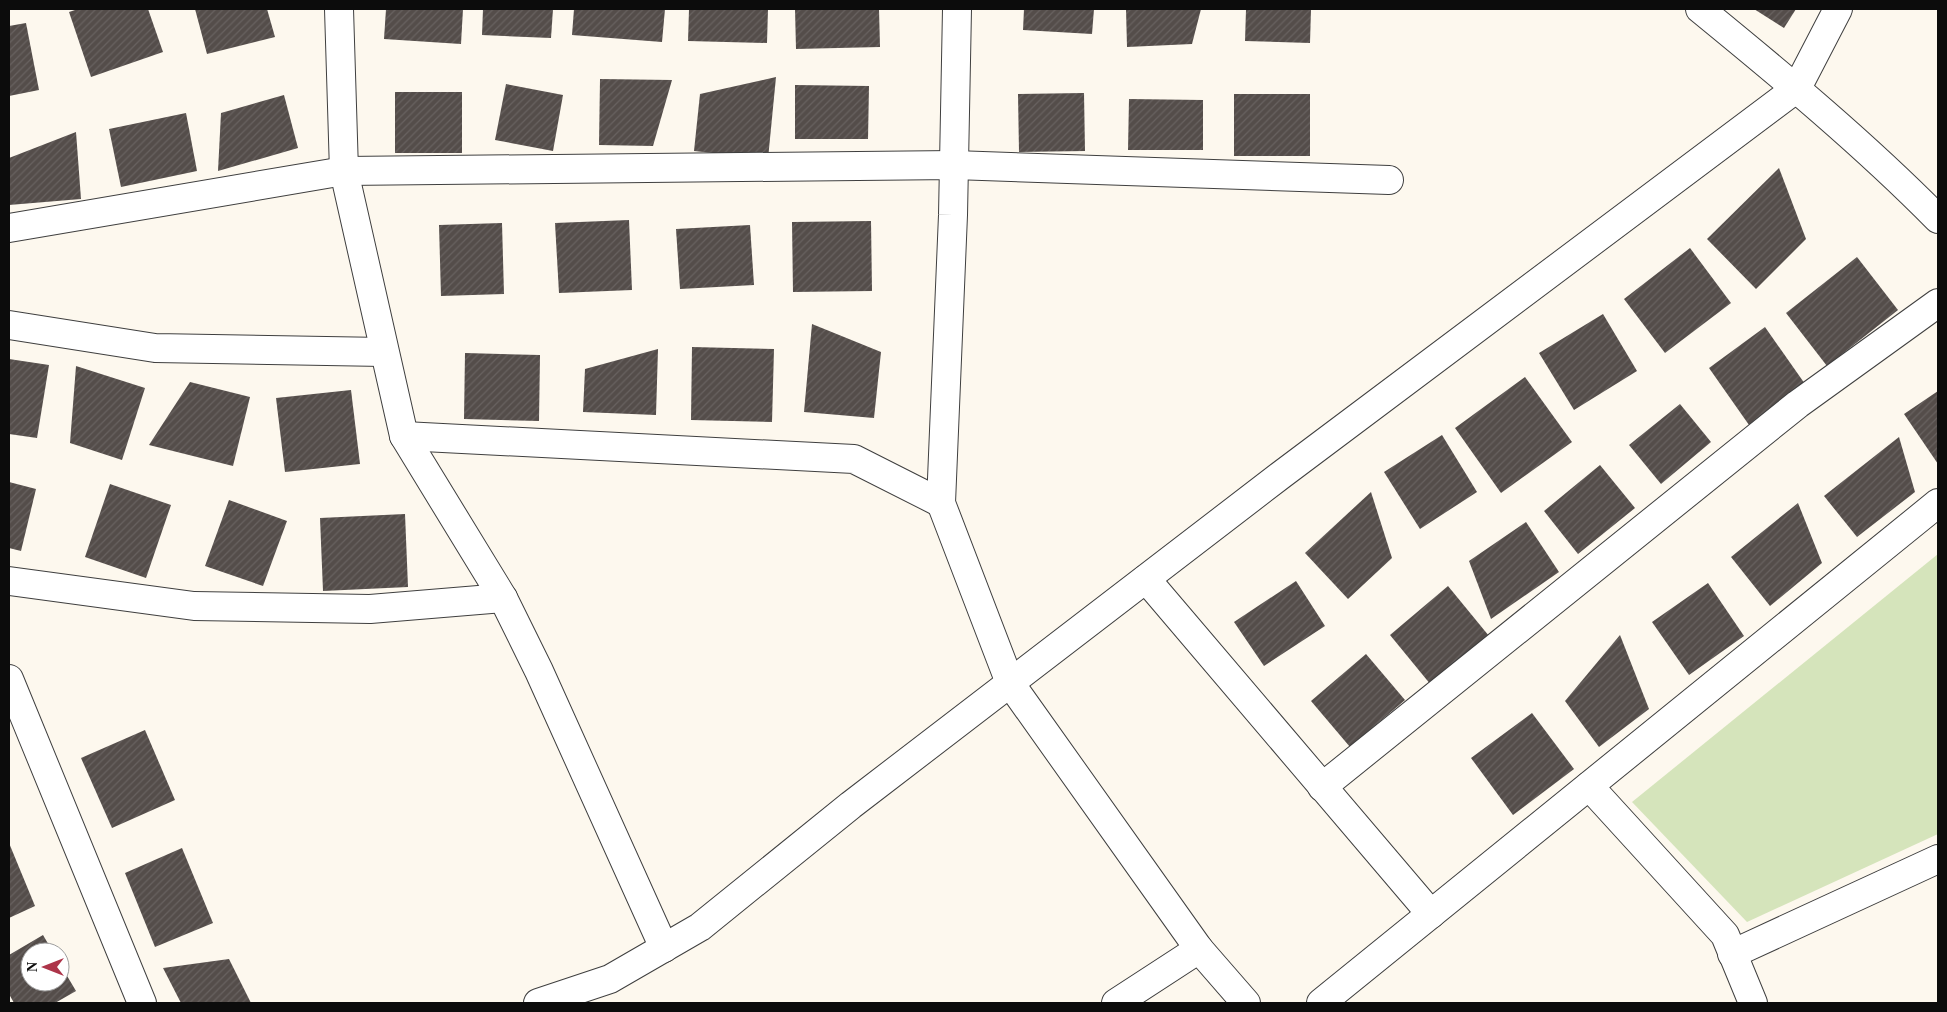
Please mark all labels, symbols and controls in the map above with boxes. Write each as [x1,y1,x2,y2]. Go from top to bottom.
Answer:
north arrow [20,942,70,992]
text: N [25,962,40,972]

